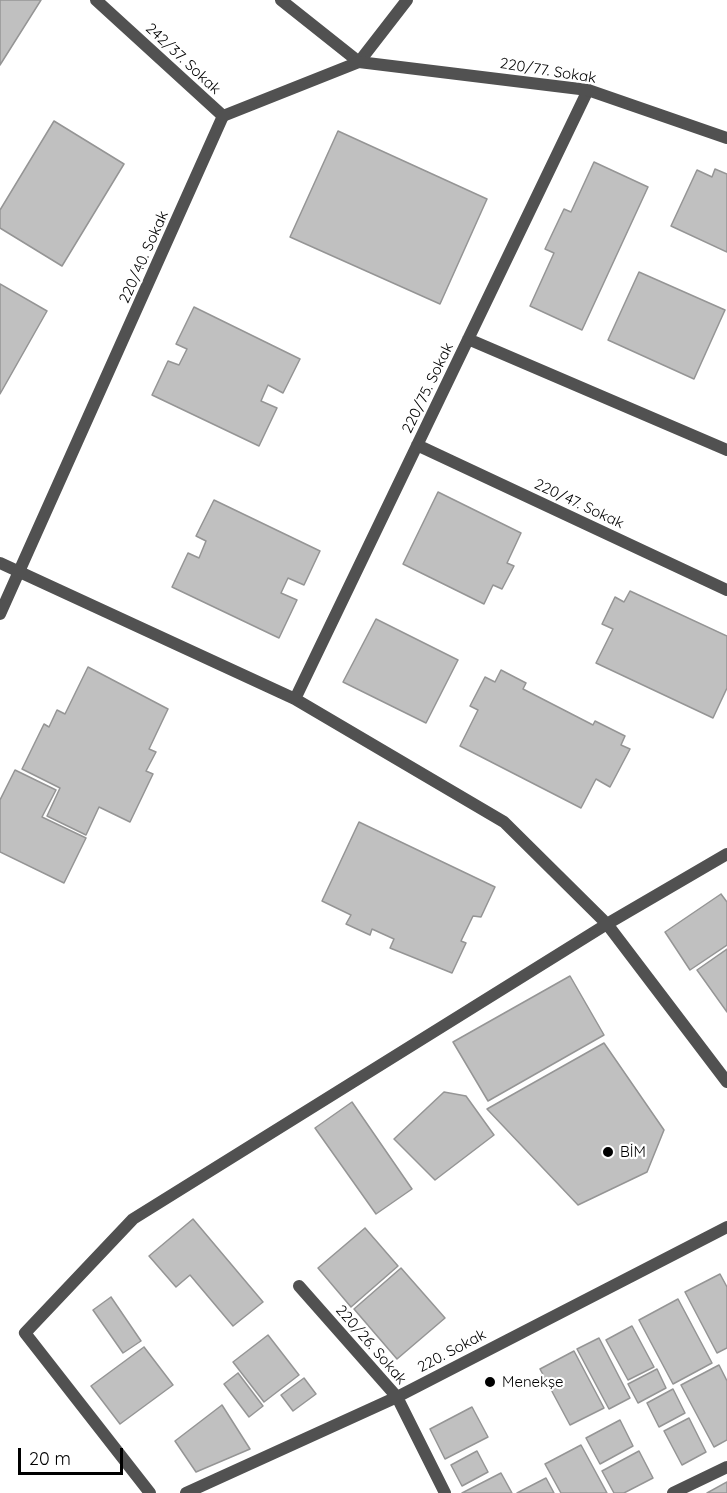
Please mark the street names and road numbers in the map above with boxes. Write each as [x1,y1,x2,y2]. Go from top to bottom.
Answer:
street label: 242/37. Sokak [142,20,224,98]
street label: 220/77. Sokak [499,55,597,87]
street label: 220/40. Sokak [116,208,172,306]
street label: 220/75. Sokak [398,340,458,436]
street label: 220/47. Sokak [531,475,627,533]
street label: 220/26. Sokak [332,1302,410,1388]
street label: 220. Sokak [415,1325,489,1377]

